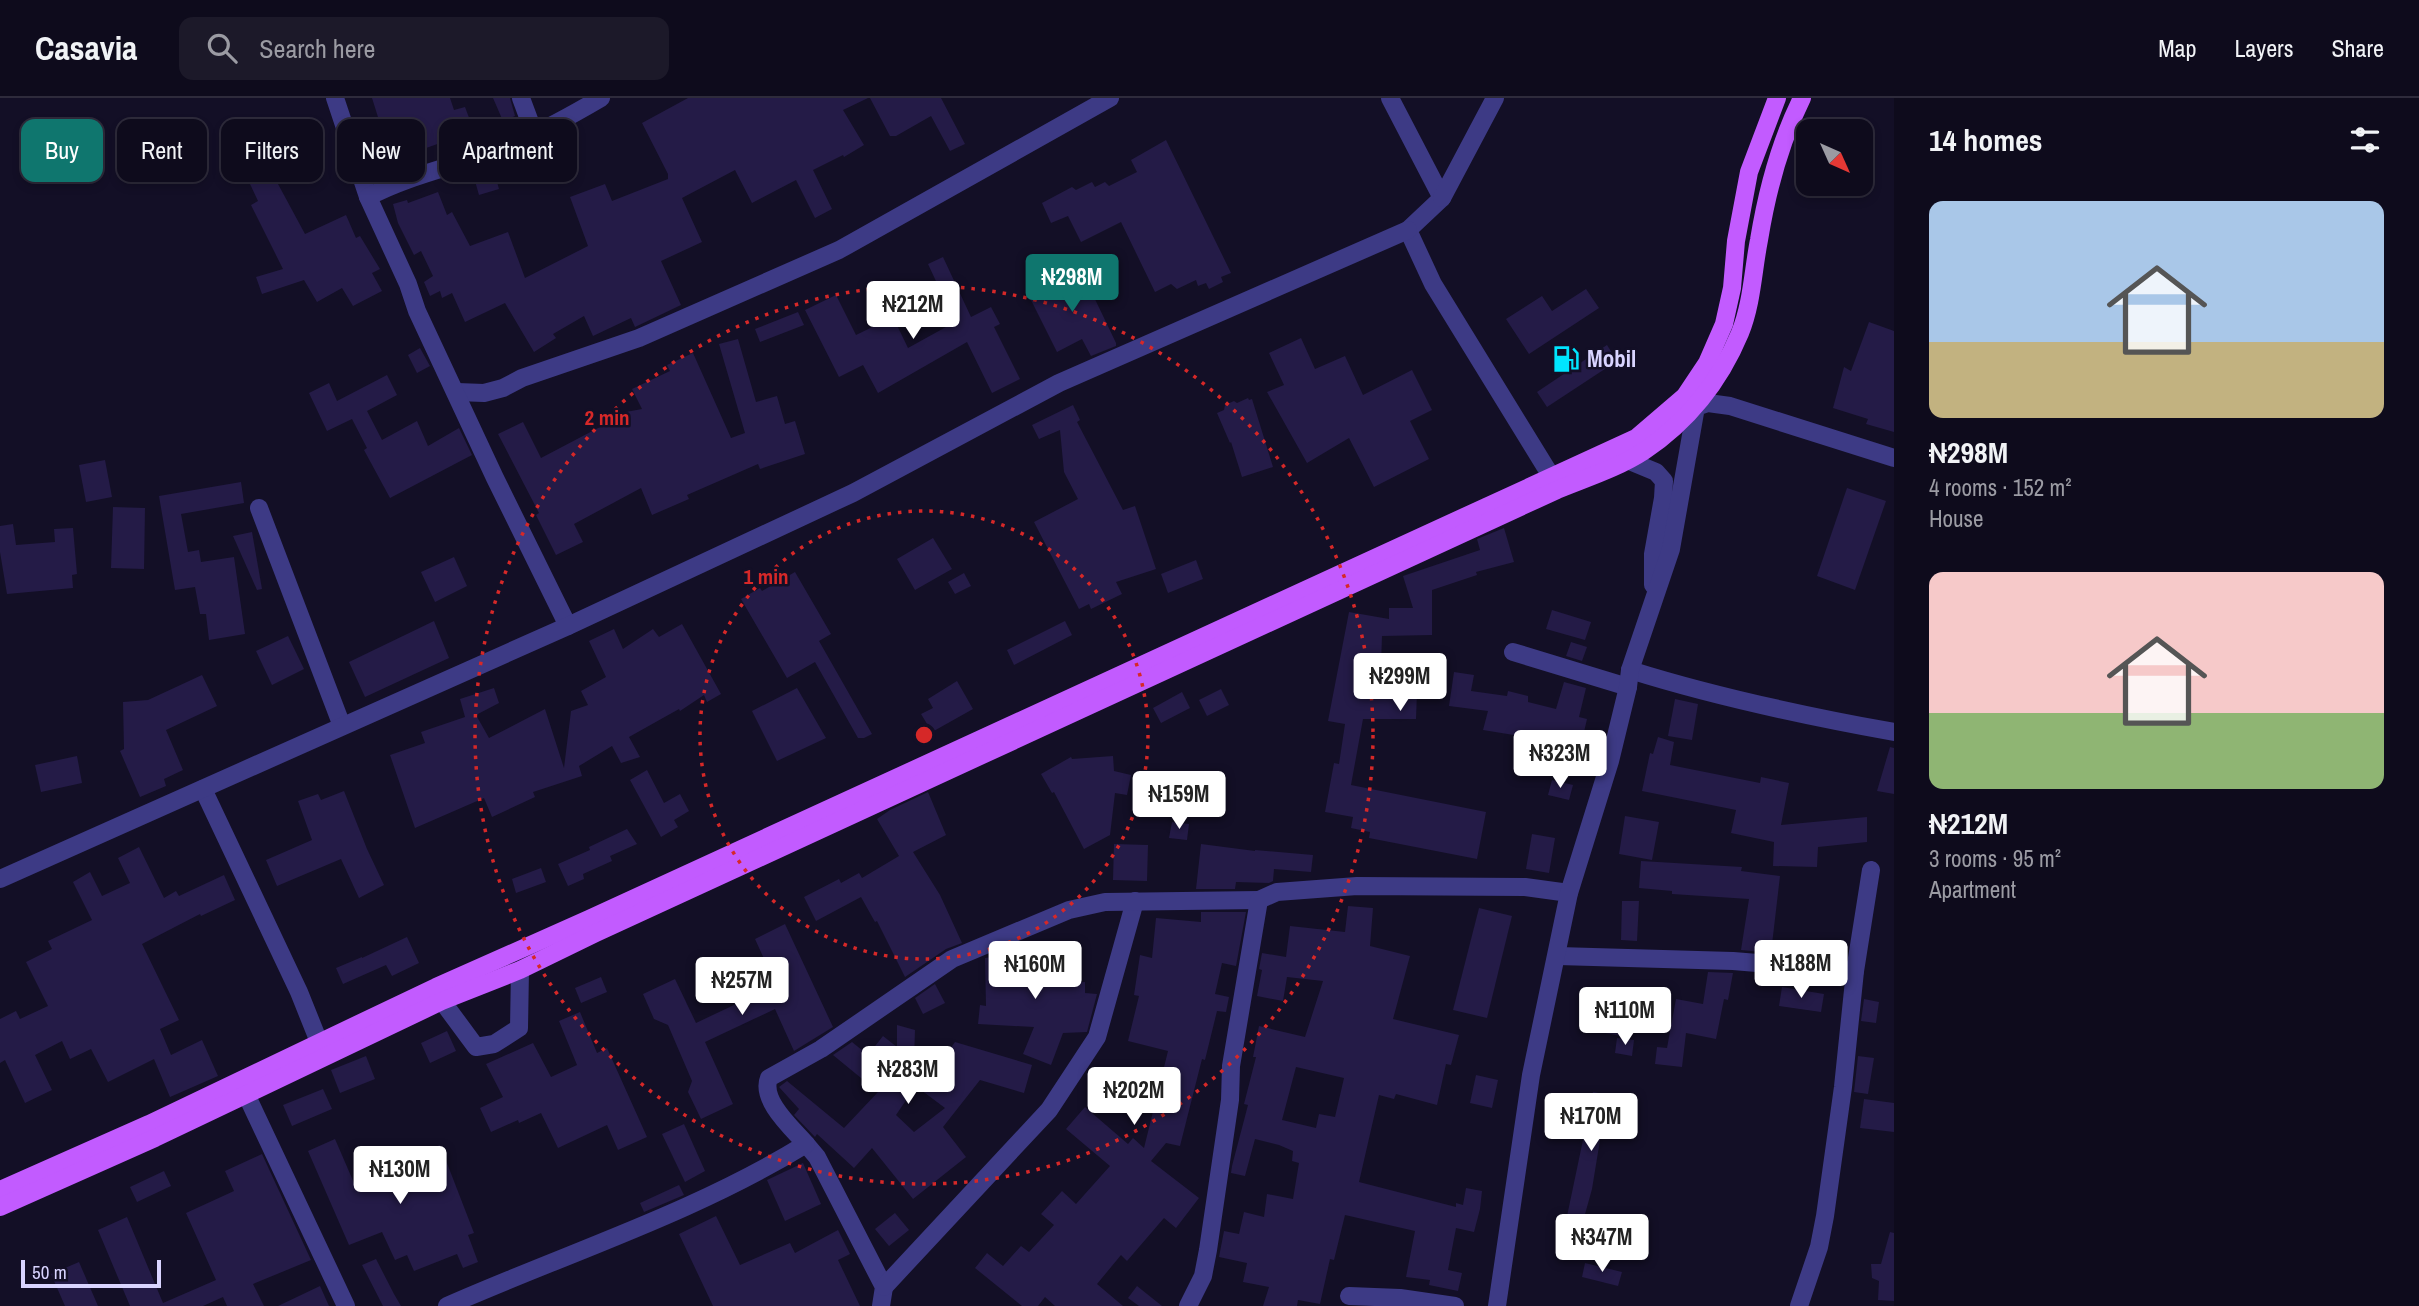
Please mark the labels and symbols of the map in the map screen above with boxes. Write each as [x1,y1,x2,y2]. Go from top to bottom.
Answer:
north arrow [1796,119,1872,196]
pin: ₦298M [1023,254,1121,314]
pin: ₦212M [864,282,962,341]
place label: Mobil [1587,343,1636,374]
fuel station icon: Mobil [1551,344,1581,374]
text: 2 min [585,403,629,432]
text: 1 min [744,562,788,591]
pin: ₦299M [1351,654,1449,713]
centre of rings [912,723,936,747]
pin: ₦323M [1511,730,1609,790]
pin: ₦159M [1130,772,1228,831]
pin: ₦188M [1752,940,1850,1000]
pin: ₦160M [986,942,1084,1001]
pin: ₦257M [693,958,791,1017]
pin: ₦110M [1576,988,1674,1047]
pin: ₦283M [859,1046,957,1106]
pin: ₦202M [1085,1068,1183,1127]
pin: ₦170M [1542,1094,1640,1153]
pin: ₦130M [351,1146,449,1206]
pin: ₦347M [1553,1214,1651,1274]
scale bar [21,1257,161,1289]

